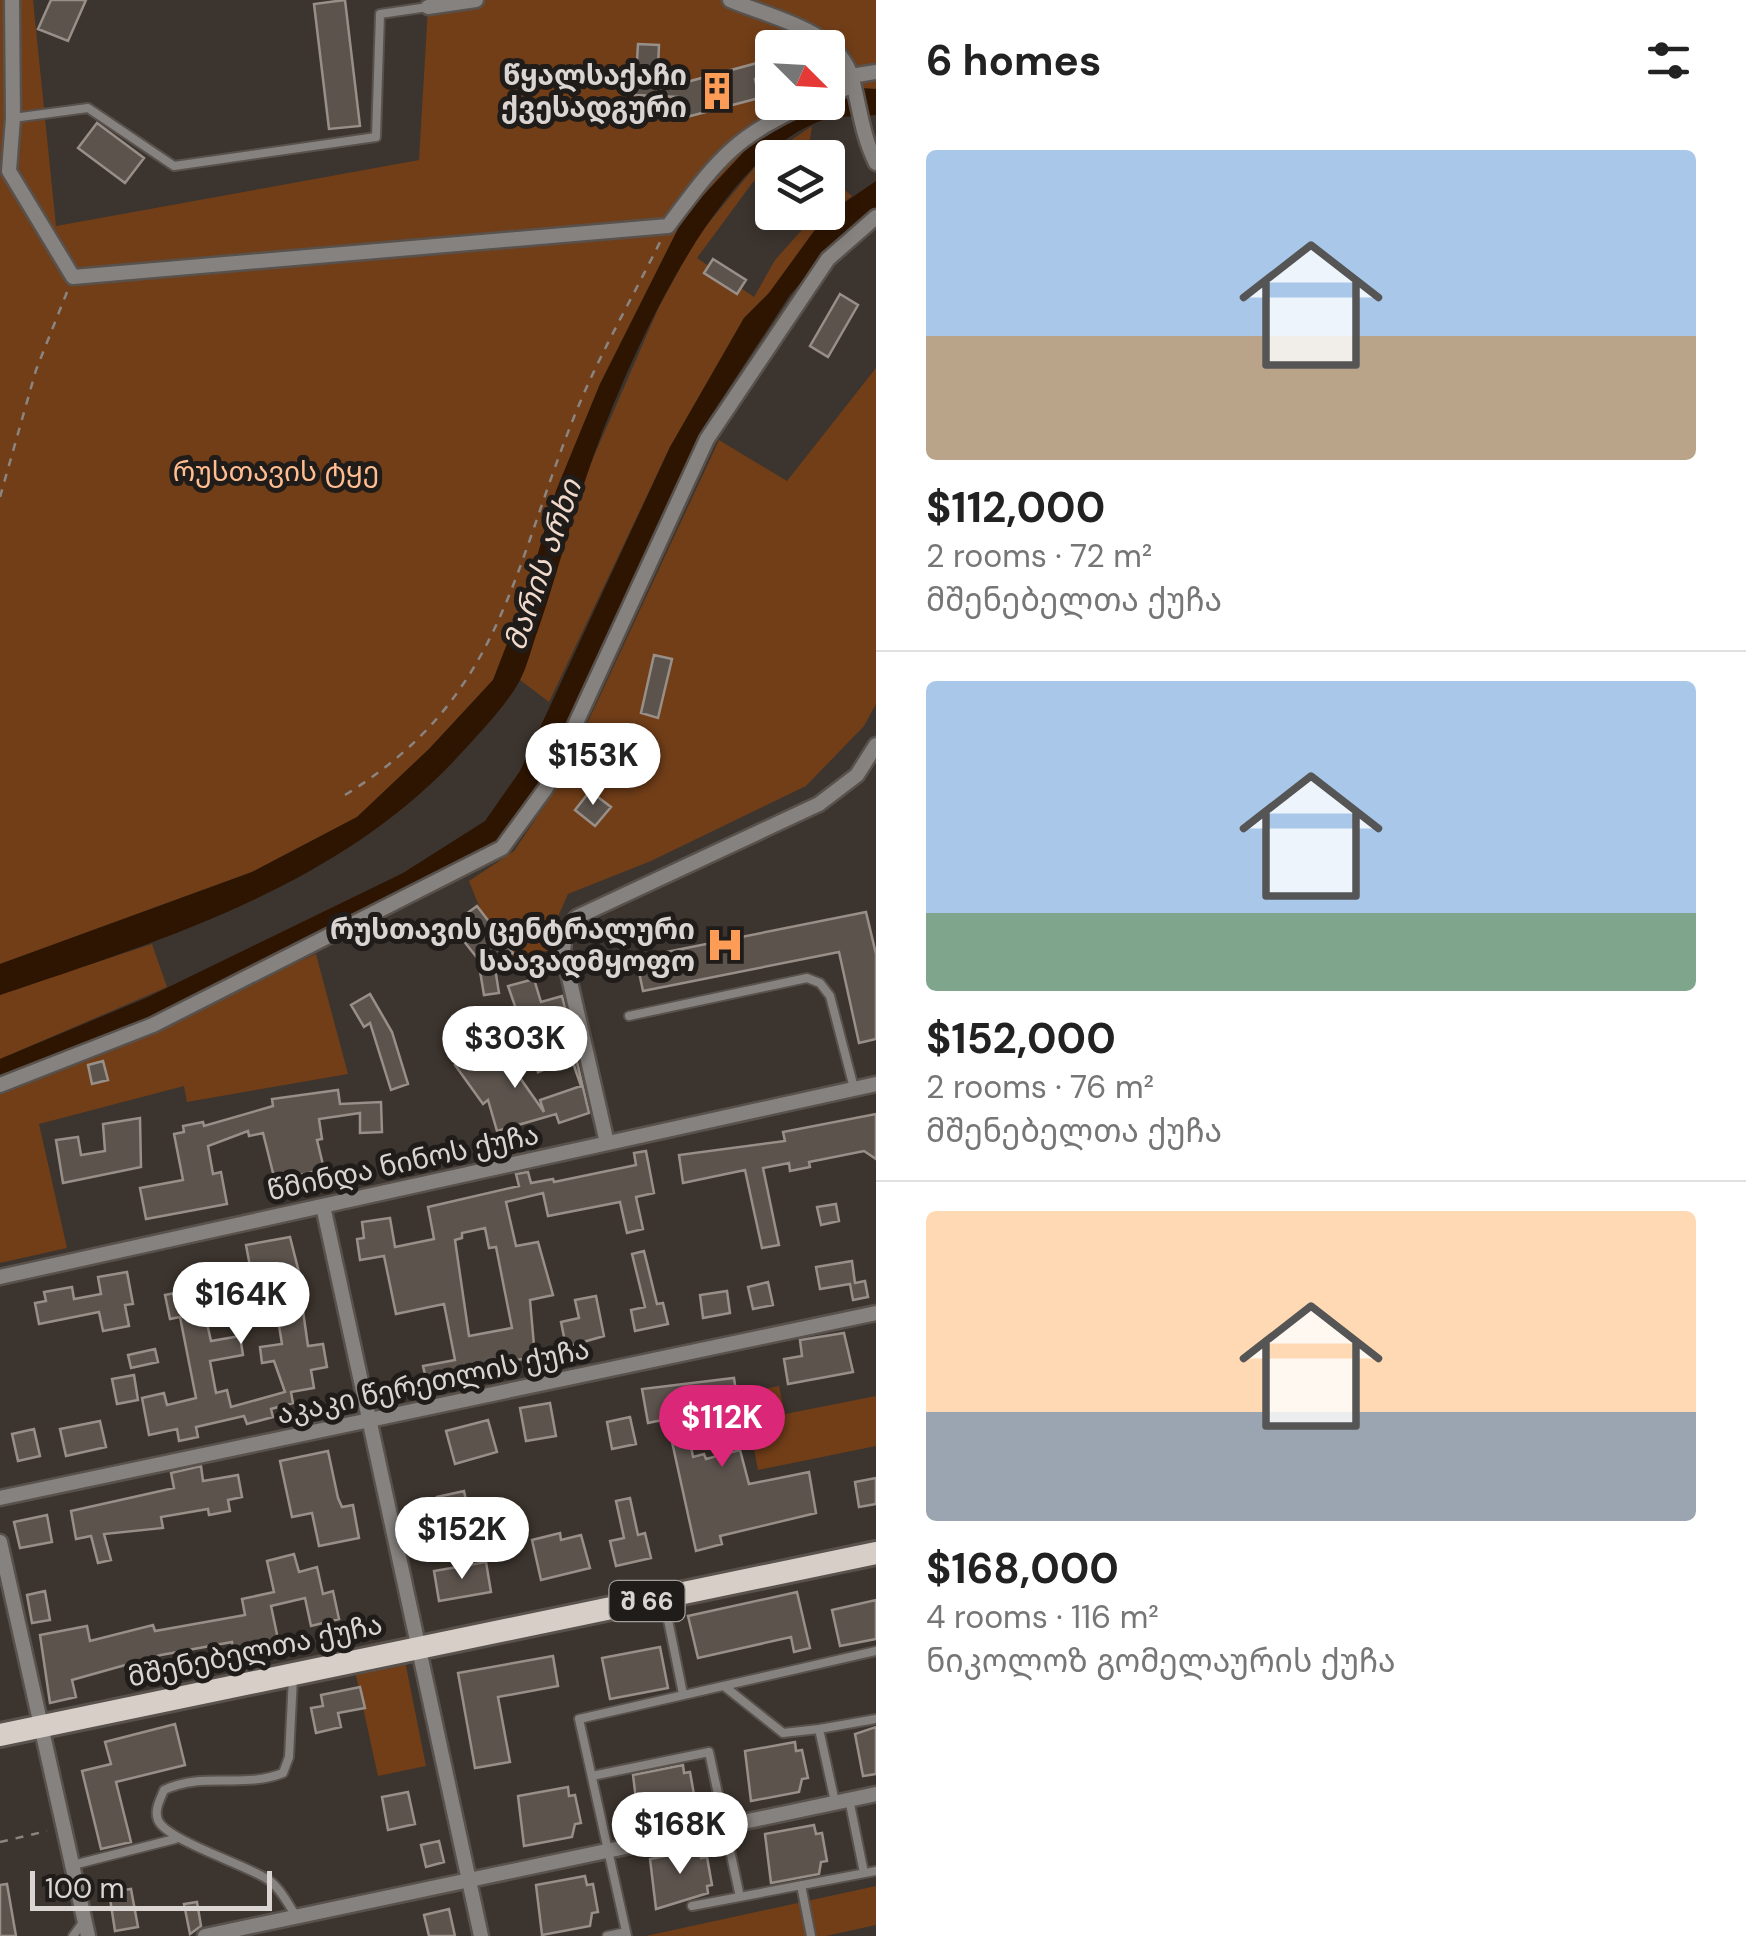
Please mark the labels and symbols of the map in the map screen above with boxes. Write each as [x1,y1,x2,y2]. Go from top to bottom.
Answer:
north arrow [755,30,845,120]
place label: წყალსაქაჩი ქვესადგური [501,57,687,126]
building icon: წყალსაქაჩი ქვესადგური [696,70,738,112]
park label: რუსთავის ტყე [173,453,379,490]
water label: მარის არხი [495,472,591,656]
pin: $153K [523,723,663,808]
place label: რუსთავის ცენტრალური საავადმყოფო [330,911,695,980]
hospital icon: რუსთავის ცენტრალური საავადმყოფო [704,924,746,966]
pin: $303K [445,1006,585,1091]
street label: წმინდა ნინოს ქუჩა [264,1116,542,1209]
pin: $164K [171,1262,311,1347]
street label: აკაკი წერეთლის ქუჩა [273,1330,593,1433]
pin: $112K [652,1385,792,1470]
pin: $152K [392,1497,532,1582]
road number: შ 66 [610,1581,684,1621]
street label: მშენებელთა ქუჩა [125,1605,386,1696]
pin: $168K [610,1792,750,1877]
scale bar [30,1866,272,1910]

